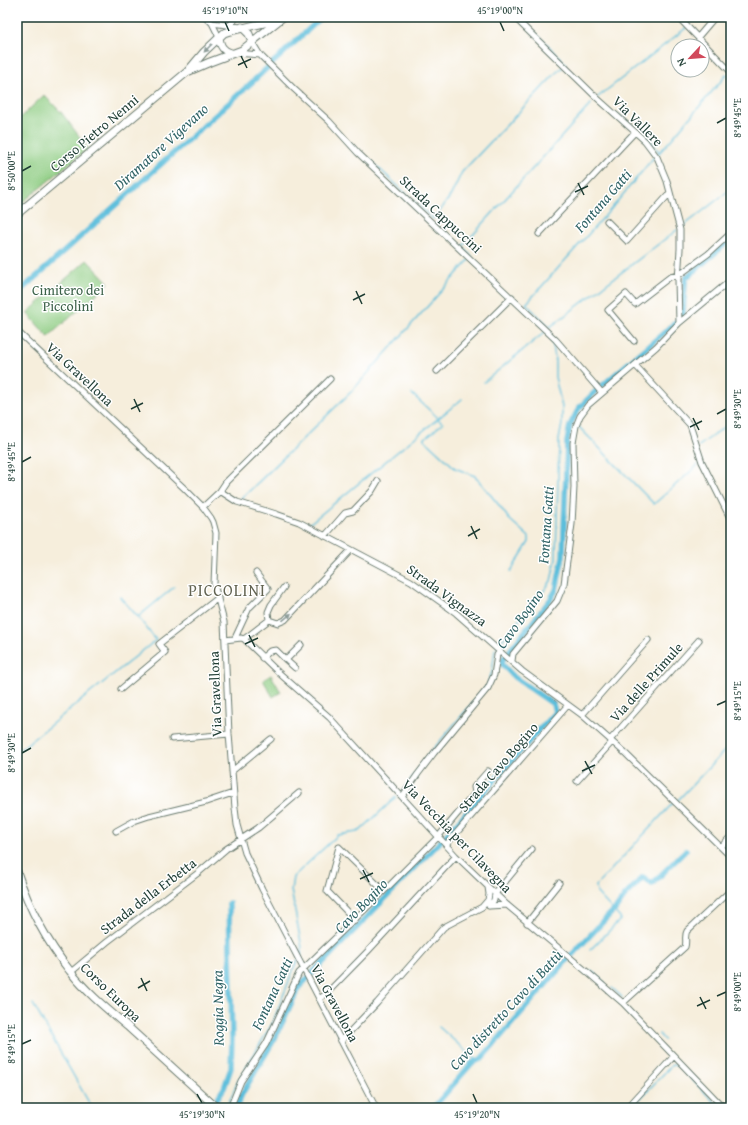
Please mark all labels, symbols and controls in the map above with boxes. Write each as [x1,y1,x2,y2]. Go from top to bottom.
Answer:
text: 45°19'10"N [202,3,248,18]
text: 45°19'00"N [477,3,523,18]
north arrow [670,38,710,78]
one-way arrow [203,43,213,53]
text: N [672,55,690,69]
street label: Corso Pietro Nenni [45,90,143,176]
street label: Via Vallere [608,91,668,151]
water label: Diramatore Vigevano [108,98,213,196]
text: 8°49'45"E [730,98,745,138]
text: 8°50'00"E [4,151,19,191]
water label: Fontana Gatti [569,164,636,238]
street label: Strada Cappuccini [395,170,487,258]
park label: Cimitero dei Piccolini [32,280,104,316]
street label: Via Gravellona [42,337,118,411]
text: 8°49'30"E [730,389,745,429]
text: 8°49'45"E [4,442,19,482]
water label: Fontana Gatti [532,485,559,565]
street label: Strada Vignazza [403,559,491,631]
district label: PICCOLINI [188,578,266,602]
water label: Cavo Bogino [491,584,549,653]
one-way arrow [282,613,293,621]
street label: Via delle Primule [605,637,688,726]
street label: Via Gravellona [203,650,226,737]
text: 8°49'15"E [730,681,745,721]
street label: Strada Cavo Bogino [453,718,543,816]
text: 8°49'30"E [4,733,19,773]
street label: Via Vecchia per Cilavegna [397,775,517,897]
street label: Strada della Erbetta [96,853,201,939]
water label: Cavo Bogino [329,873,393,938]
water label: Cavo distretto Cavo di Battù [444,945,567,1074]
water label: Fontana Gatti [245,954,298,1034]
street label: Corso Europa [76,958,146,1026]
street label: Via Gravellona [306,960,364,1046]
water label: Roggia Negra [206,970,229,1047]
text: 8°49'00"E [730,972,745,1012]
text: 8°49'15"E [4,1024,19,1064]
text: 45°19'30"N [179,1107,225,1122]
text: 45°19'20"N [454,1107,500,1122]

